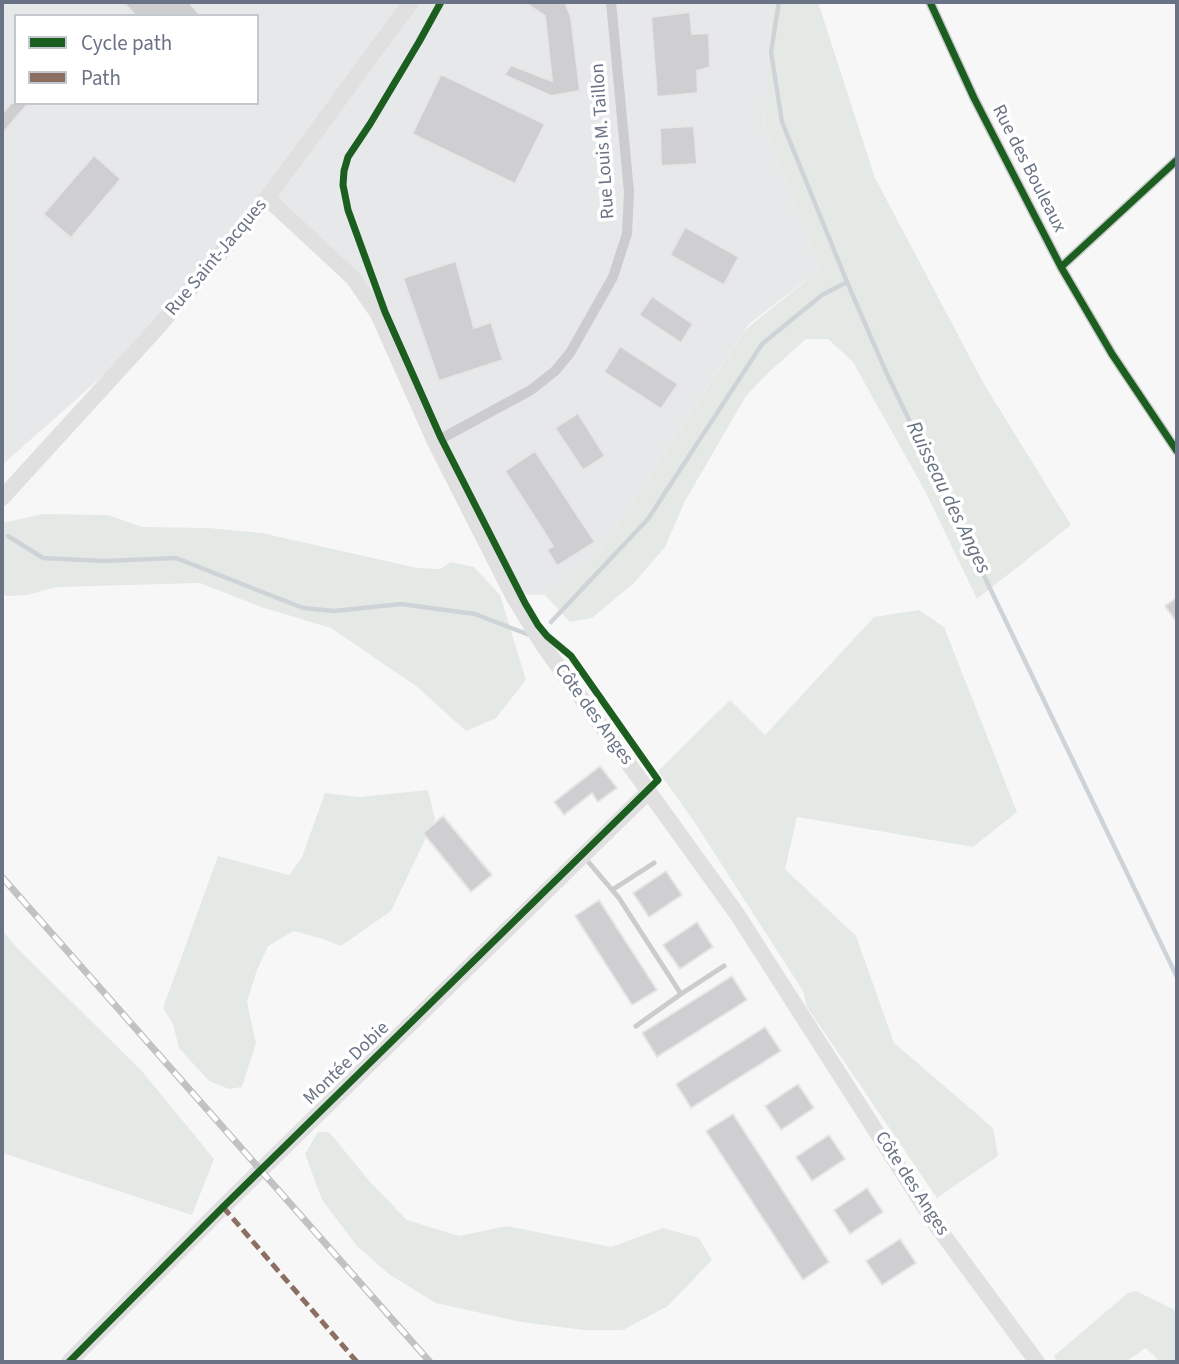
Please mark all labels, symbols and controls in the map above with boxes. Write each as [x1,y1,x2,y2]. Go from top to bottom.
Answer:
legend [14,14,259,105]
text: Cycle path [81,28,172,58]
street label: Rue Louis M. Taillon [587,62,621,220]
text: Path [81,63,121,93]
street label: Rue des Bouleaux [986,101,1070,237]
street label: Rue Saint-Jacques [161,195,273,321]
water label: Ruisseau des Anges [899,418,995,578]
street label: Côte des Anges [549,660,637,770]
street label: Montée Dobie [300,1018,394,1110]
street label: Côte des Anges [869,1128,953,1240]

